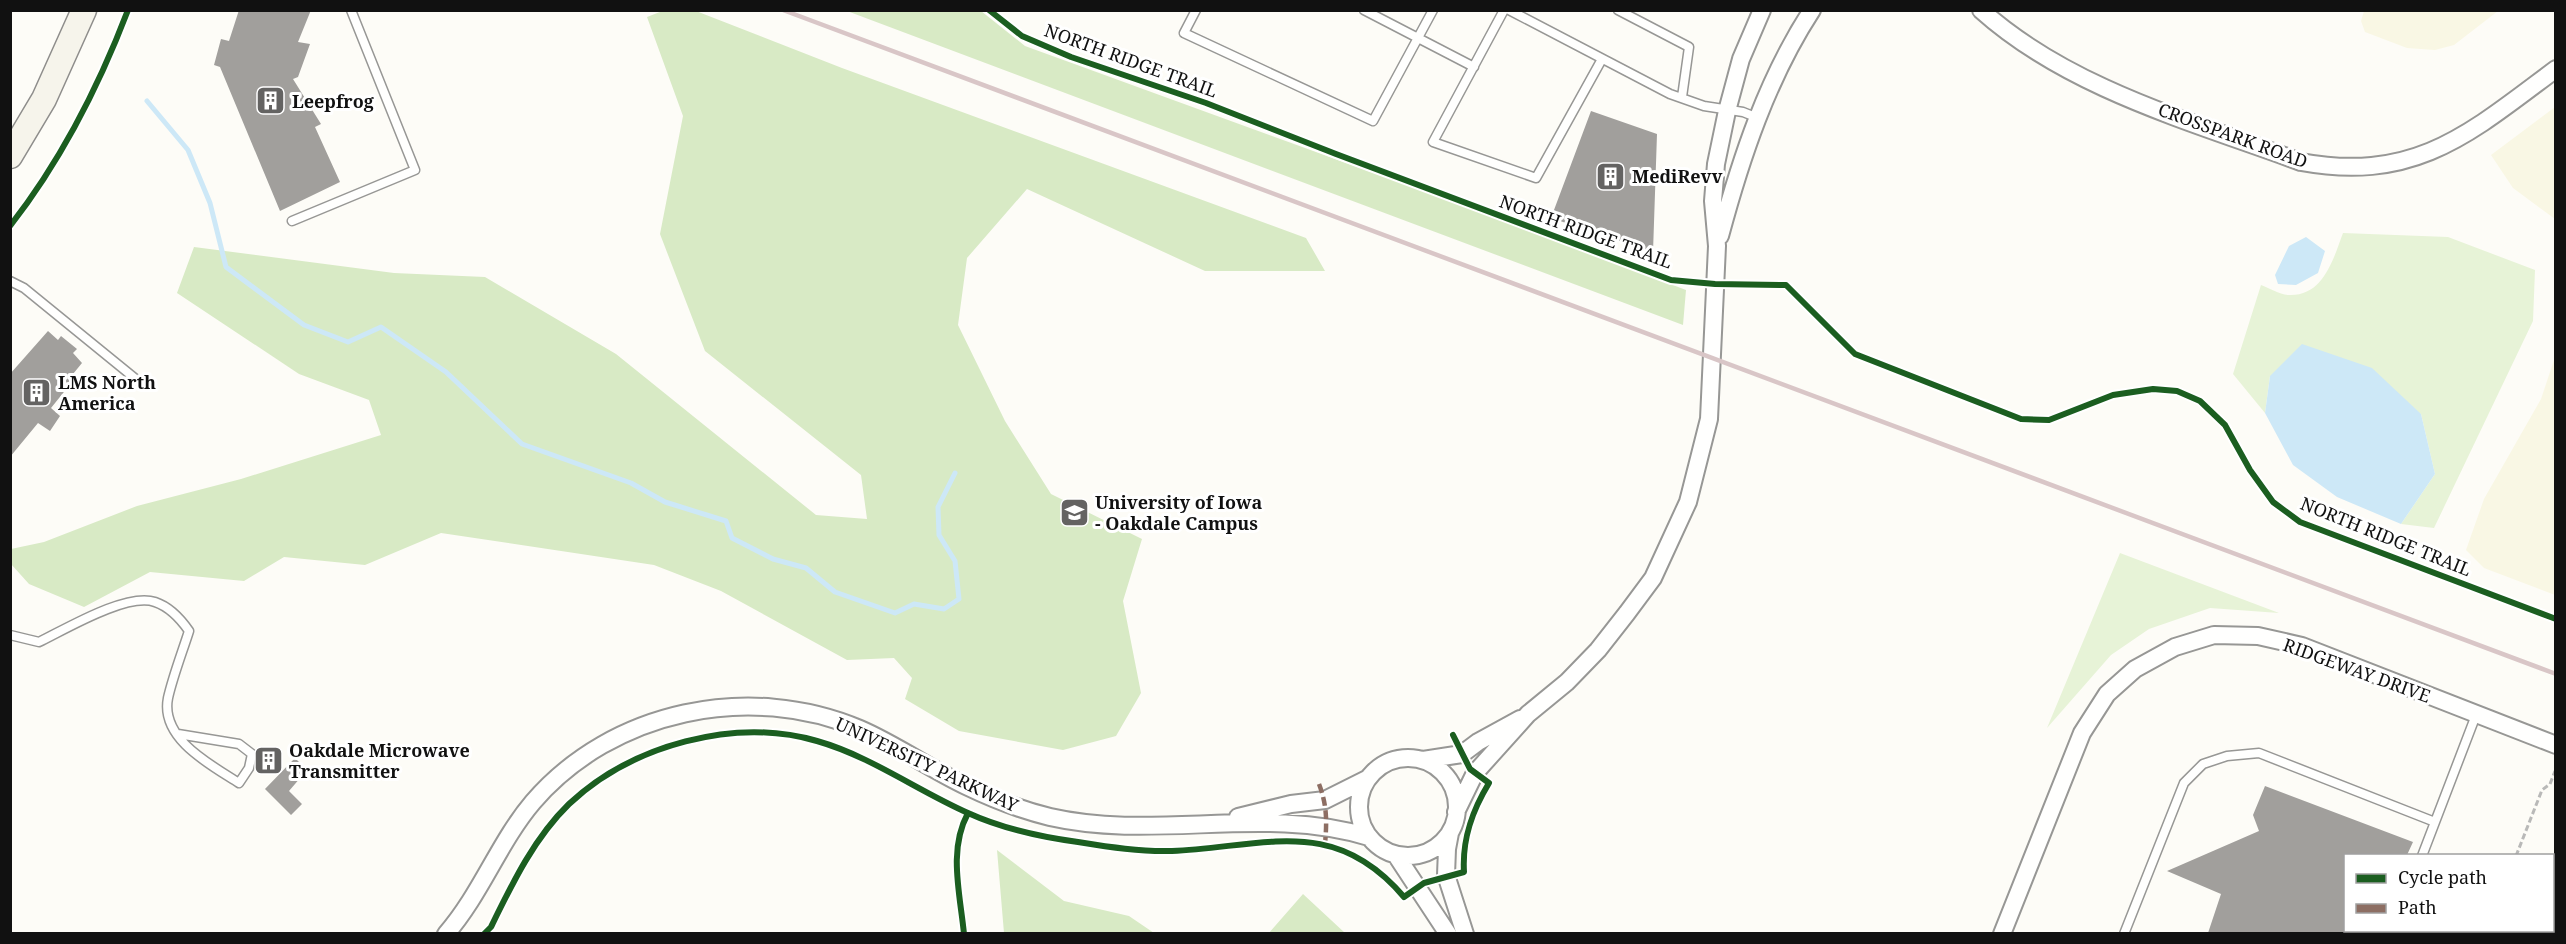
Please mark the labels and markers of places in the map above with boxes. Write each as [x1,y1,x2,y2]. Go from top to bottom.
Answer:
building icon: Leepfrog [255,85,287,117]
place label: Leepfrog [292,89,375,113]
building icon: MediRevv [1595,160,1627,192]
place label: MediRevv [1632,164,1722,188]
place label: LMS North America [58,370,156,415]
building icon: LMS North America [21,376,53,408]
place label: University of Iowa - Oakdale Campus [1095,490,1263,535]
school or university icon: University of Iowa - Oakdale Campus [1058,496,1090,528]
place label: Oakdale Microwave Transmitter [289,738,470,783]
building icon: Oakdale Microwave Transmitter [252,744,284,776]

